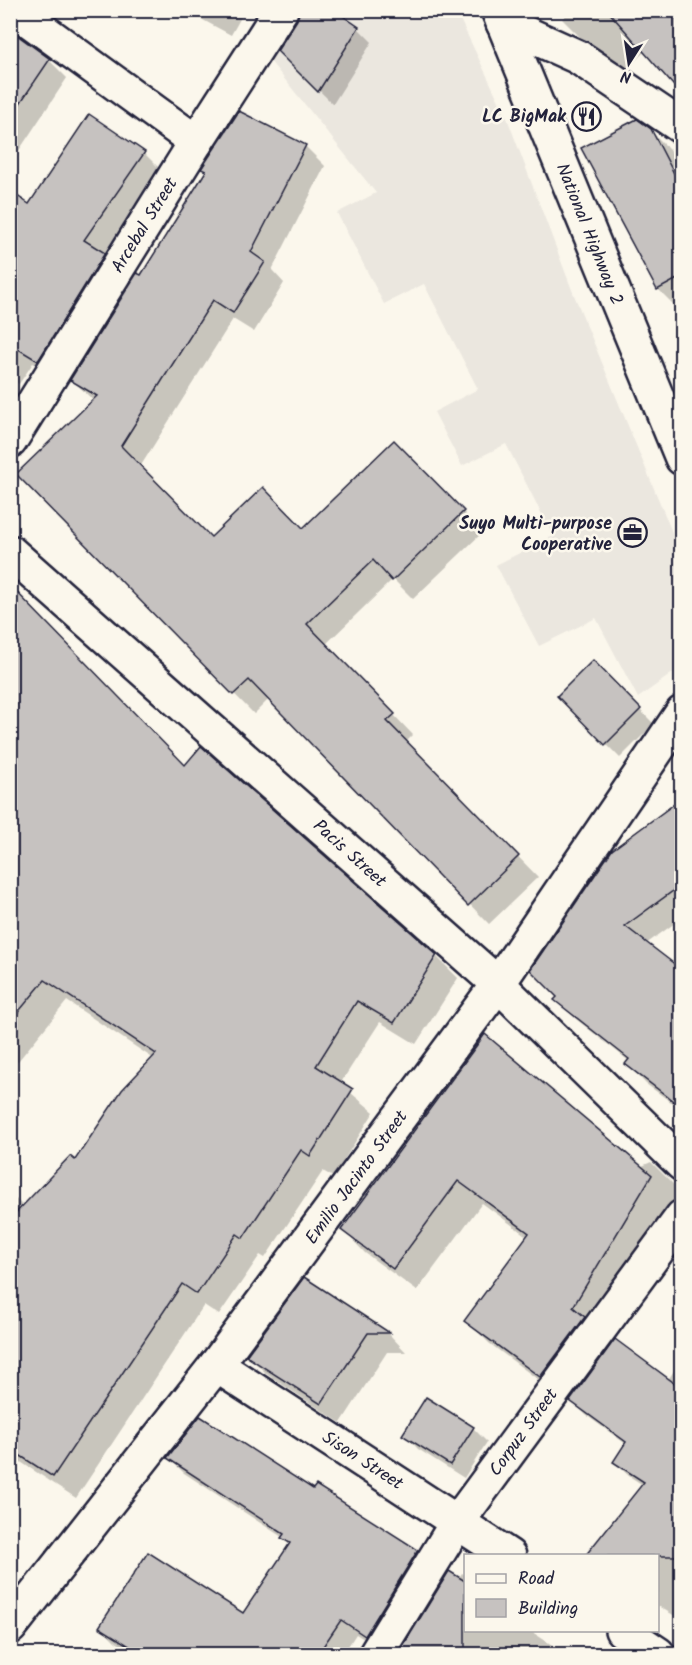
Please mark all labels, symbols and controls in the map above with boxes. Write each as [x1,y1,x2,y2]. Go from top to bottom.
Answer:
north arrow [599,33,659,93]
text: N [619,63,634,89]
restaurant icon: LC BigMak [571,100,603,132]
place label: LC BigMak [482,103,567,132]
street label: National Highway 2 [547,159,630,310]
street label: Arcebal Street [104,171,187,279]
place label: Suyo Multi-purpose Cooperative [459,510,612,560]
office icon: Suyo Multi-purpose Cooperative [617,517,649,549]
street label: Pacis Street [305,813,393,896]
street label: Emilio Jacinto Street [298,1104,417,1251]
street label: Corpuz Street [482,1382,567,1483]
street label: Sison Street [316,1424,410,1499]
legend [464,1554,659,1632]
text: Road [518,1565,555,1594]
text: Building [518,1595,578,1624]

